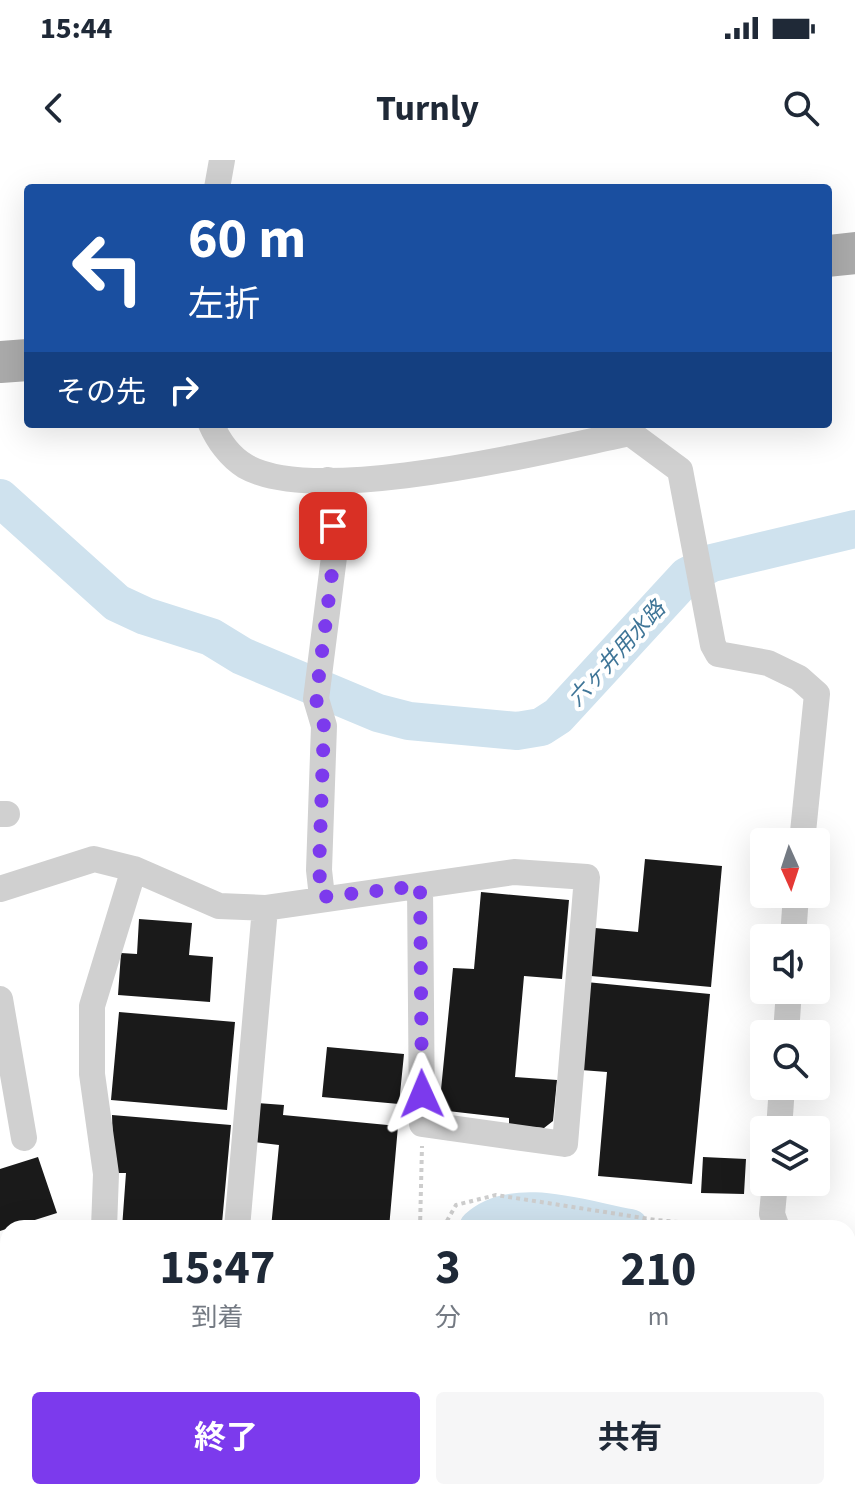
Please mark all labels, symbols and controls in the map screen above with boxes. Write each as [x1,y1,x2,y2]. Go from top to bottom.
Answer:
text: 15:44 [40,7,112,50]
text: Turnly [376,83,479,134]
icon: back [32,86,76,130]
icon: search [779,86,823,130]
text: 60 m [188,200,306,279]
icon: left [56,216,160,320]
text: 左折 [188,279,260,330]
icon: right [162,368,206,412]
text: その先 [56,371,146,414]
pin [299,492,367,560]
icon: arrive [311,504,355,548]
water label: 六ヶ井用水路 [561,592,674,713]
north arrow [750,828,830,908]
map controls [750,828,830,1196]
button: sound [750,924,830,1004]
button: search [750,1020,830,1100]
position arrow [380,1052,464,1136]
button: layers [750,1116,830,1196]
text: 15:47 [160,1234,275,1302]
text: 3 [435,1234,461,1302]
text: 210 [620,1236,696,1304]
text: m [648,1298,669,1335]
text: 到着 [191,1299,243,1336]
text: 分 [435,1299,461,1336]
button: 終了 [32,1392,420,1484]
button: 共有 [436,1392,824,1484]

